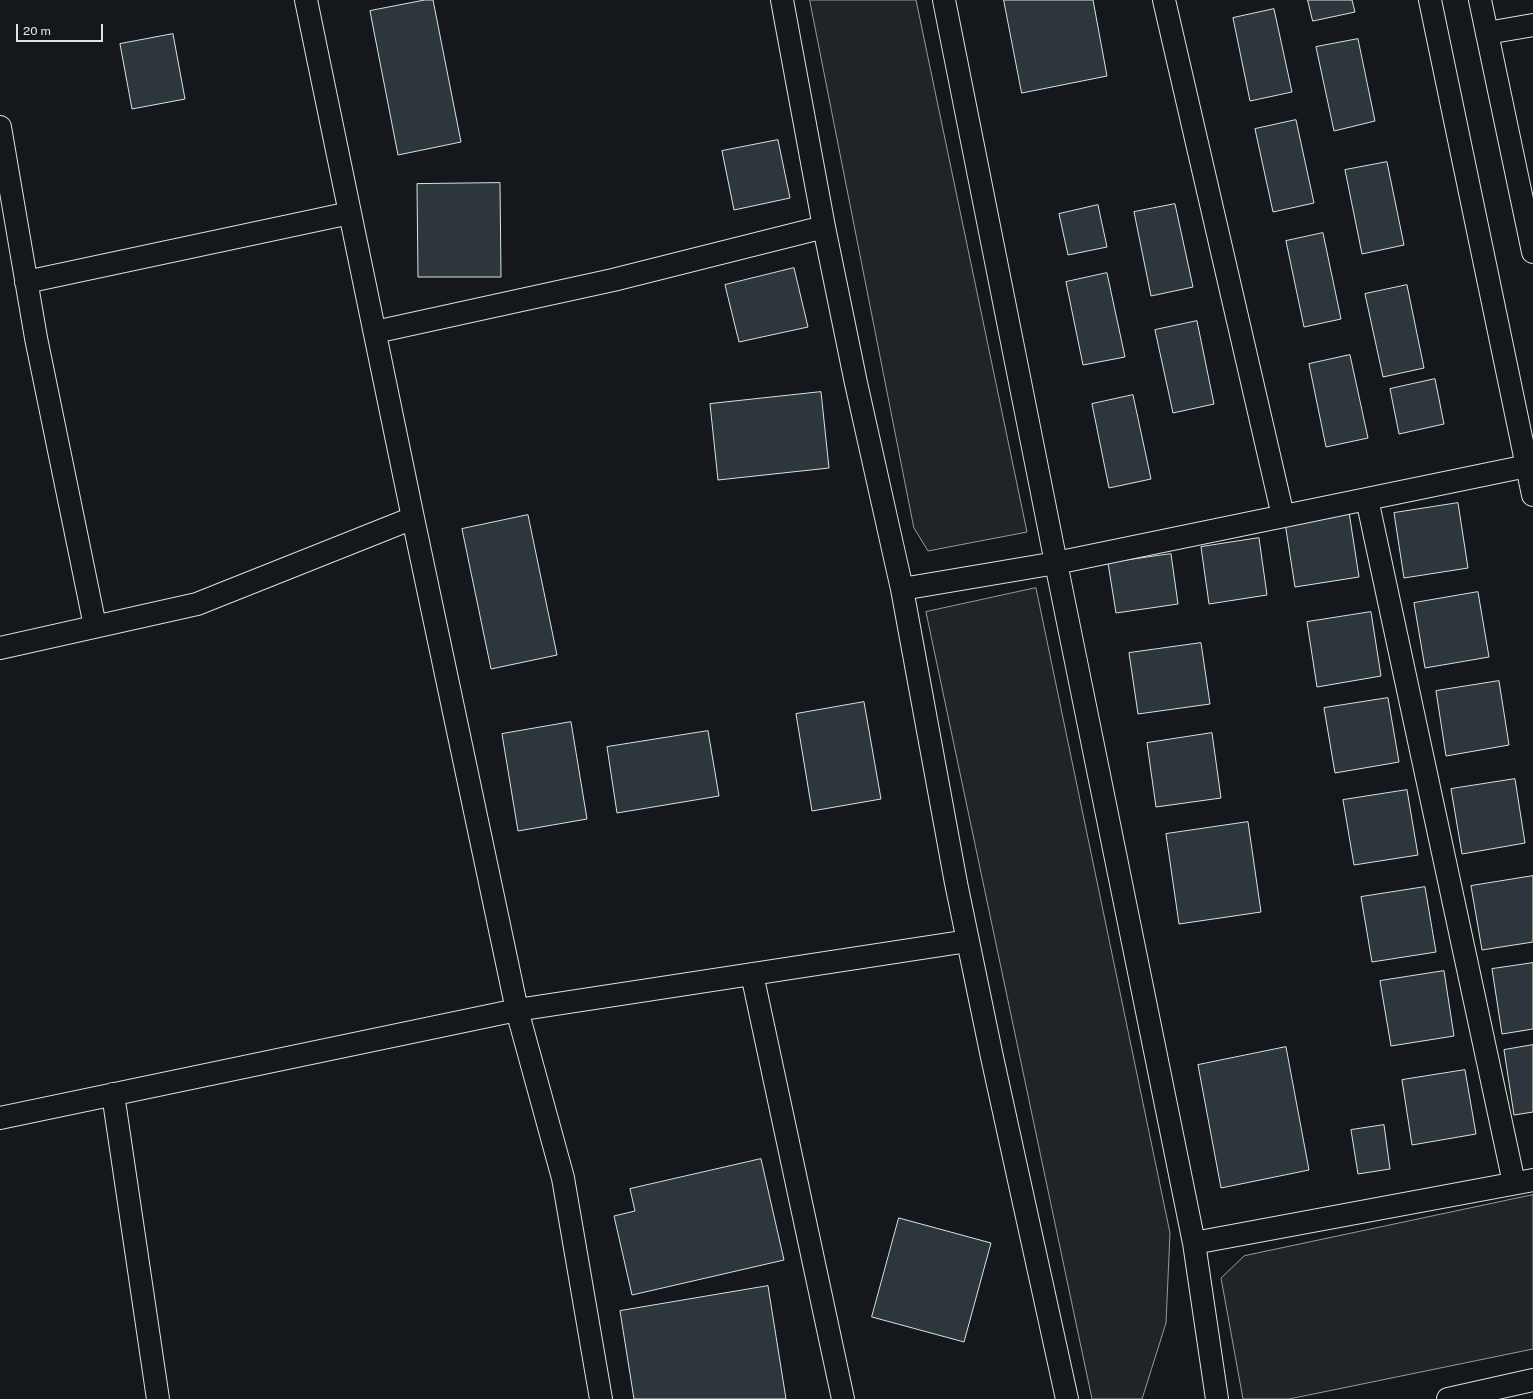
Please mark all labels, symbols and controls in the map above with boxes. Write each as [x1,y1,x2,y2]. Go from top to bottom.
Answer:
scale bar [18,16,105,42]
text: 20 m [23,24,51,38]

